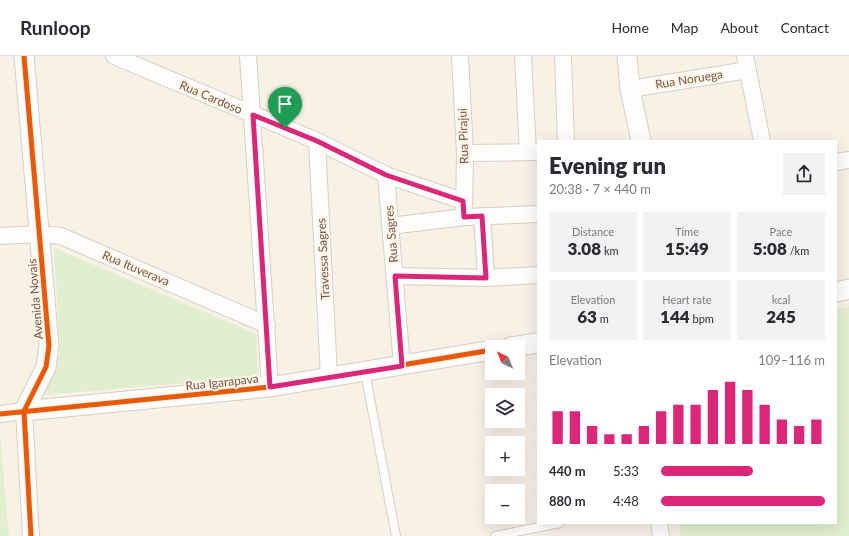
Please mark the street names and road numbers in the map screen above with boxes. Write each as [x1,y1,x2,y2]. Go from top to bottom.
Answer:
street label: Rua Noruega [654,66,724,92]
street label: Rua Cardoso [177,77,245,117]
street label: Rua Pirajui [455,108,471,164]
street label: Rua Sagres [381,205,401,263]
street label: Travessa Sagres [313,218,333,300]
street label: Rua Ituverava [100,247,172,289]
street label: Avenida Novais [24,258,46,340]
street label: Rua Igarapava [185,371,259,393]

